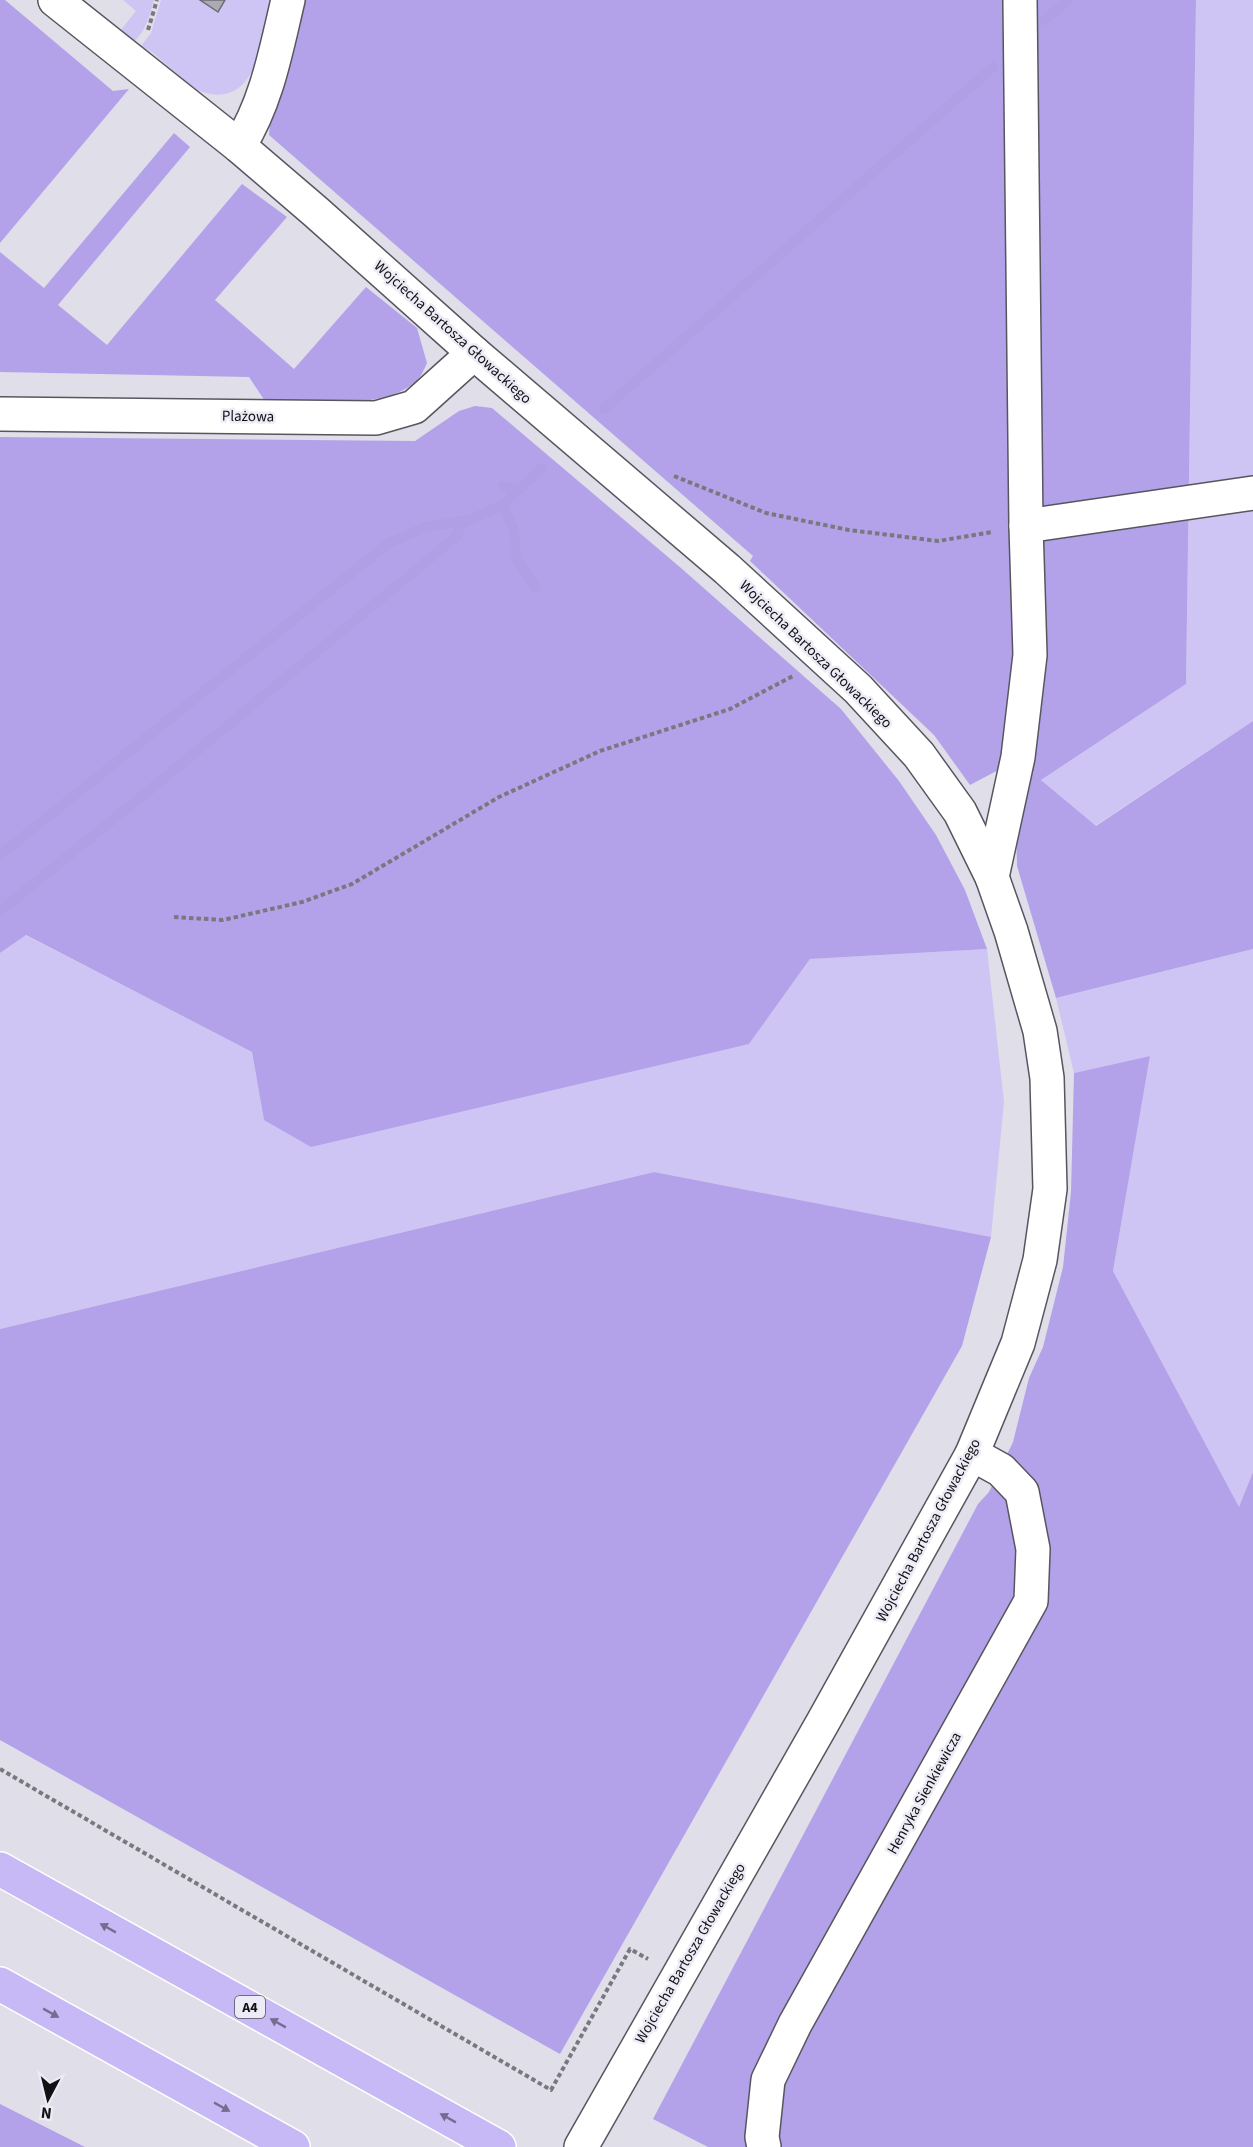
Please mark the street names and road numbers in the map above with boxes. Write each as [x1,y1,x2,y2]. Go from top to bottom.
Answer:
street label: Wojciecha Bartosza Głowackiego [369,256,536,409]
street label: Plażowa [222,406,274,427]
street label: Wojciecha Bartosza Głowackiego [735,575,897,733]
street label: Wojciecha Bartosza Głowackiego [871,1435,986,1626]
street label: Henryka Sienkiewicza [882,1728,967,1858]
street label: Wojciecha Bartosza Głowackiego [630,1859,751,2047]
road number: A4 [235,1996,265,2018]

